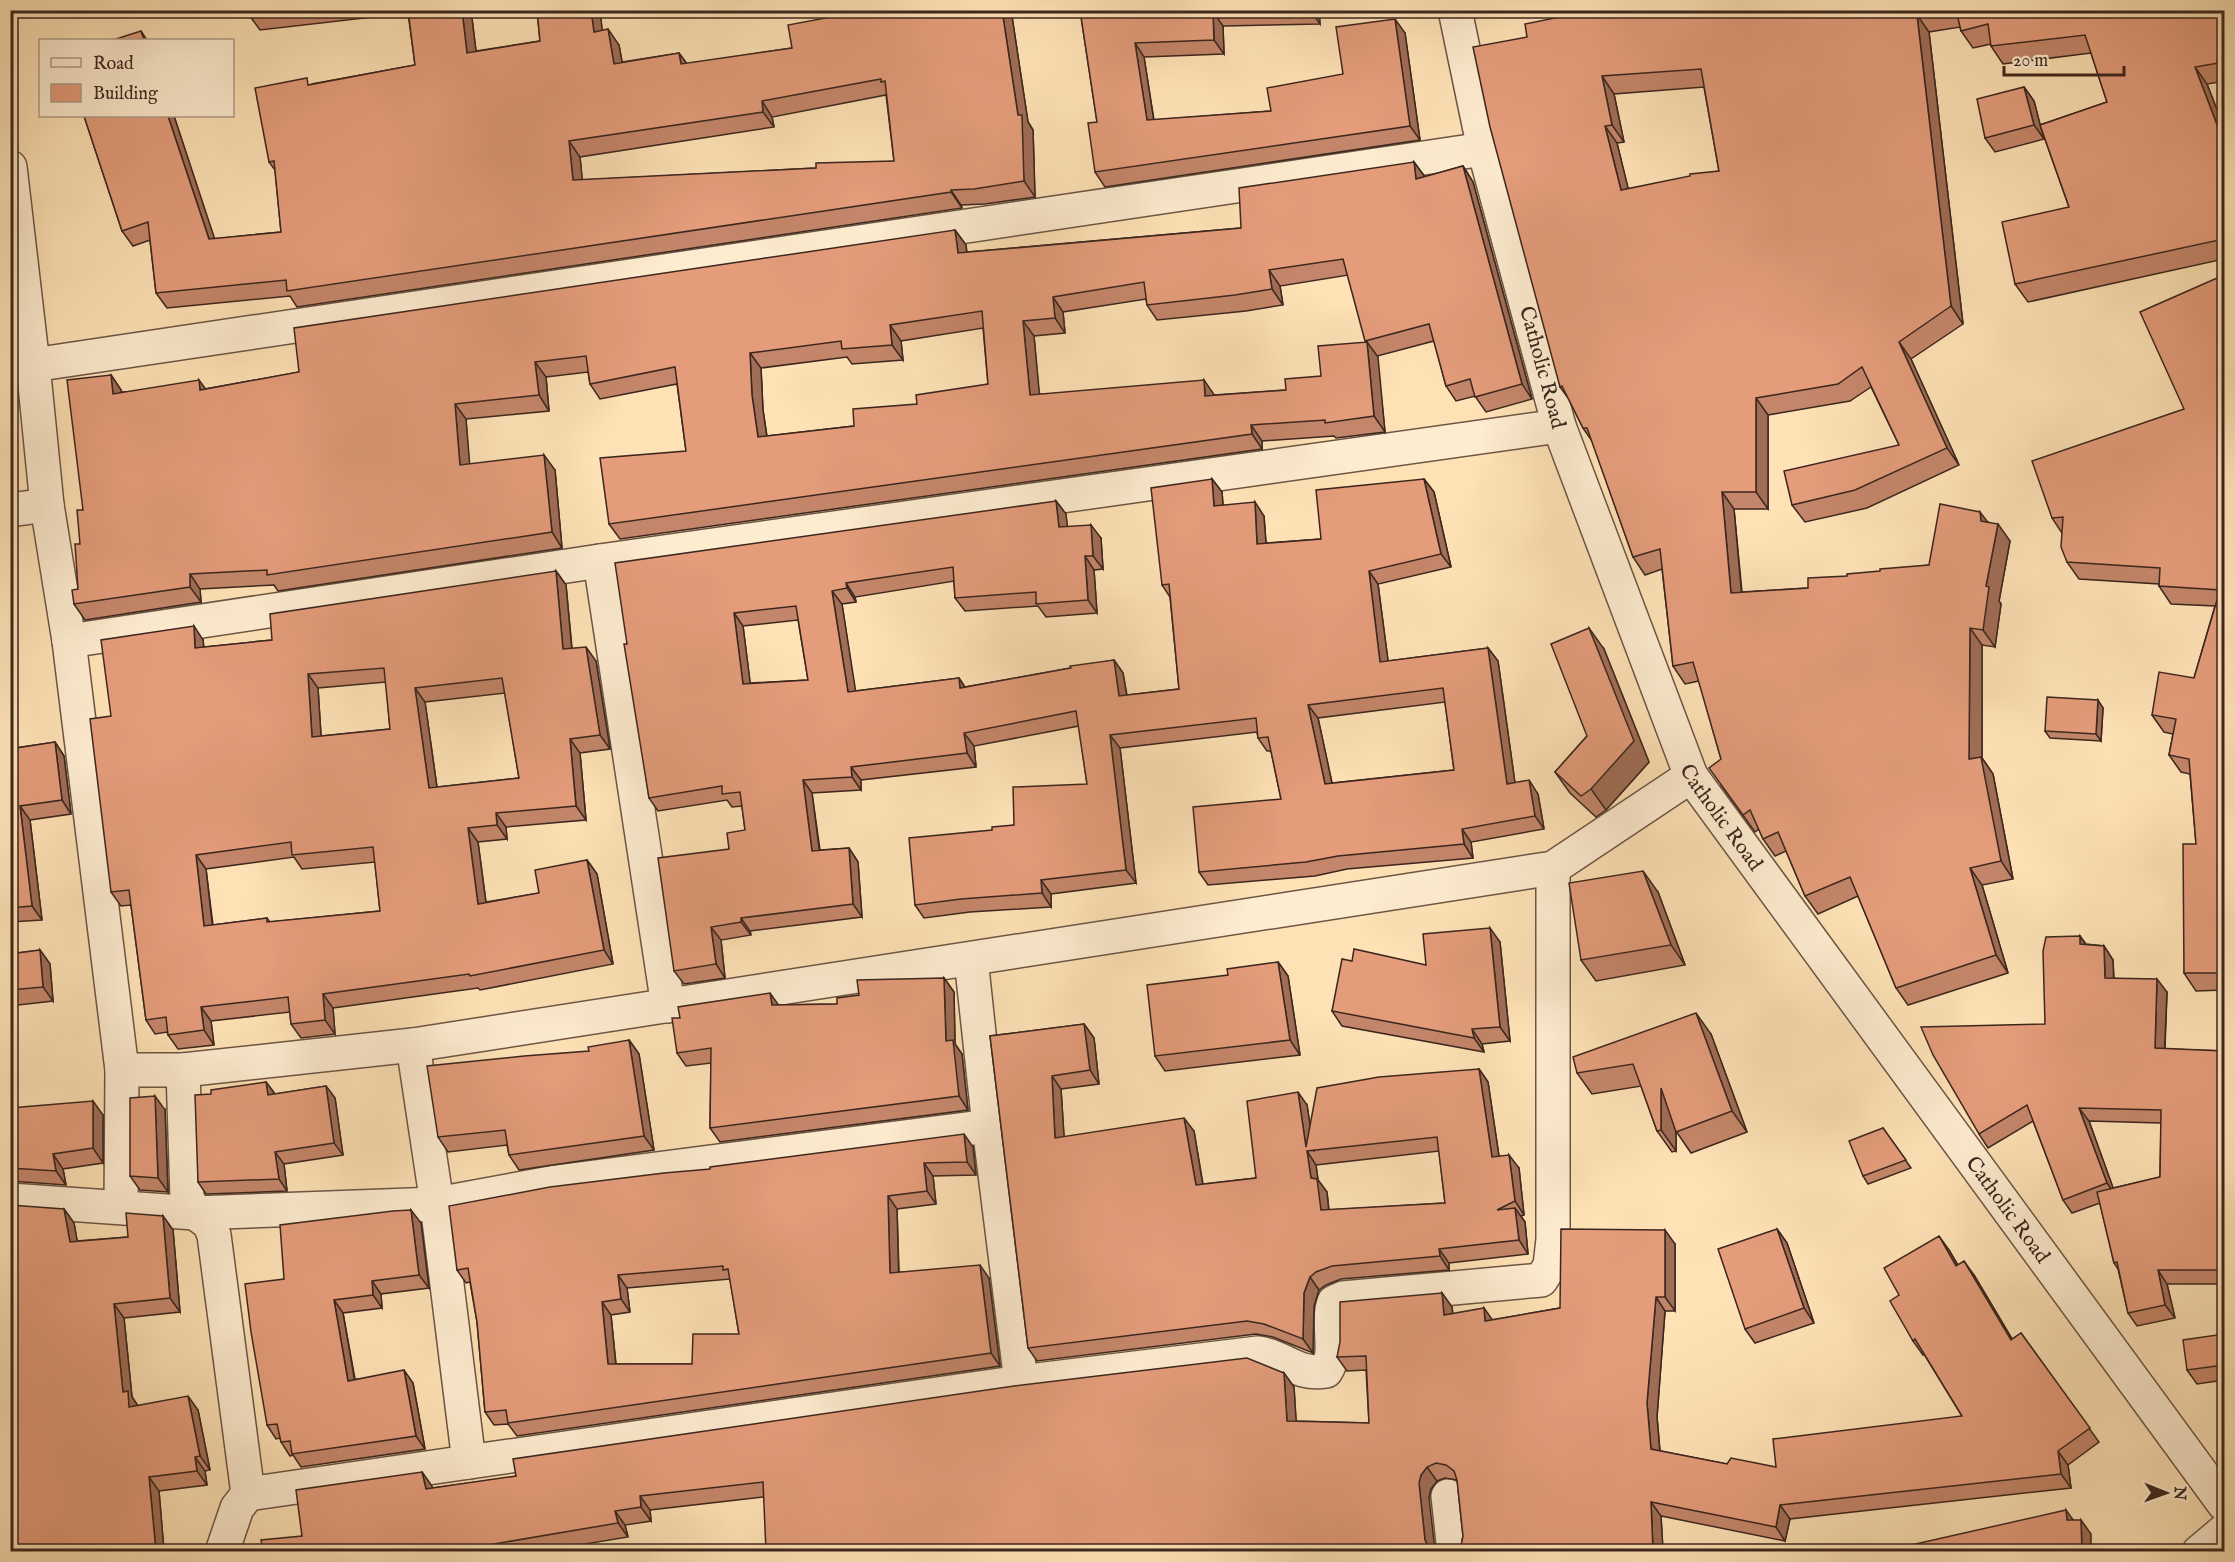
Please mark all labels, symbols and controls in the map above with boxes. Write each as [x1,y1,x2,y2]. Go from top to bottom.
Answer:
legend [39,39,234,117]
scale bar [2004,39,2124,77]
text: 20 m [2013,50,2048,73]
text: Road [93,53,134,76]
text: Building [93,83,158,106]
street label: Catholic Road [1512,303,1571,433]
street label: Catholic Road [1673,760,1768,877]
street label: Catholic Road [1959,1151,2056,1270]
north arrow [2136,1463,2196,1523]
text: N [2169,1485,2189,1500]

